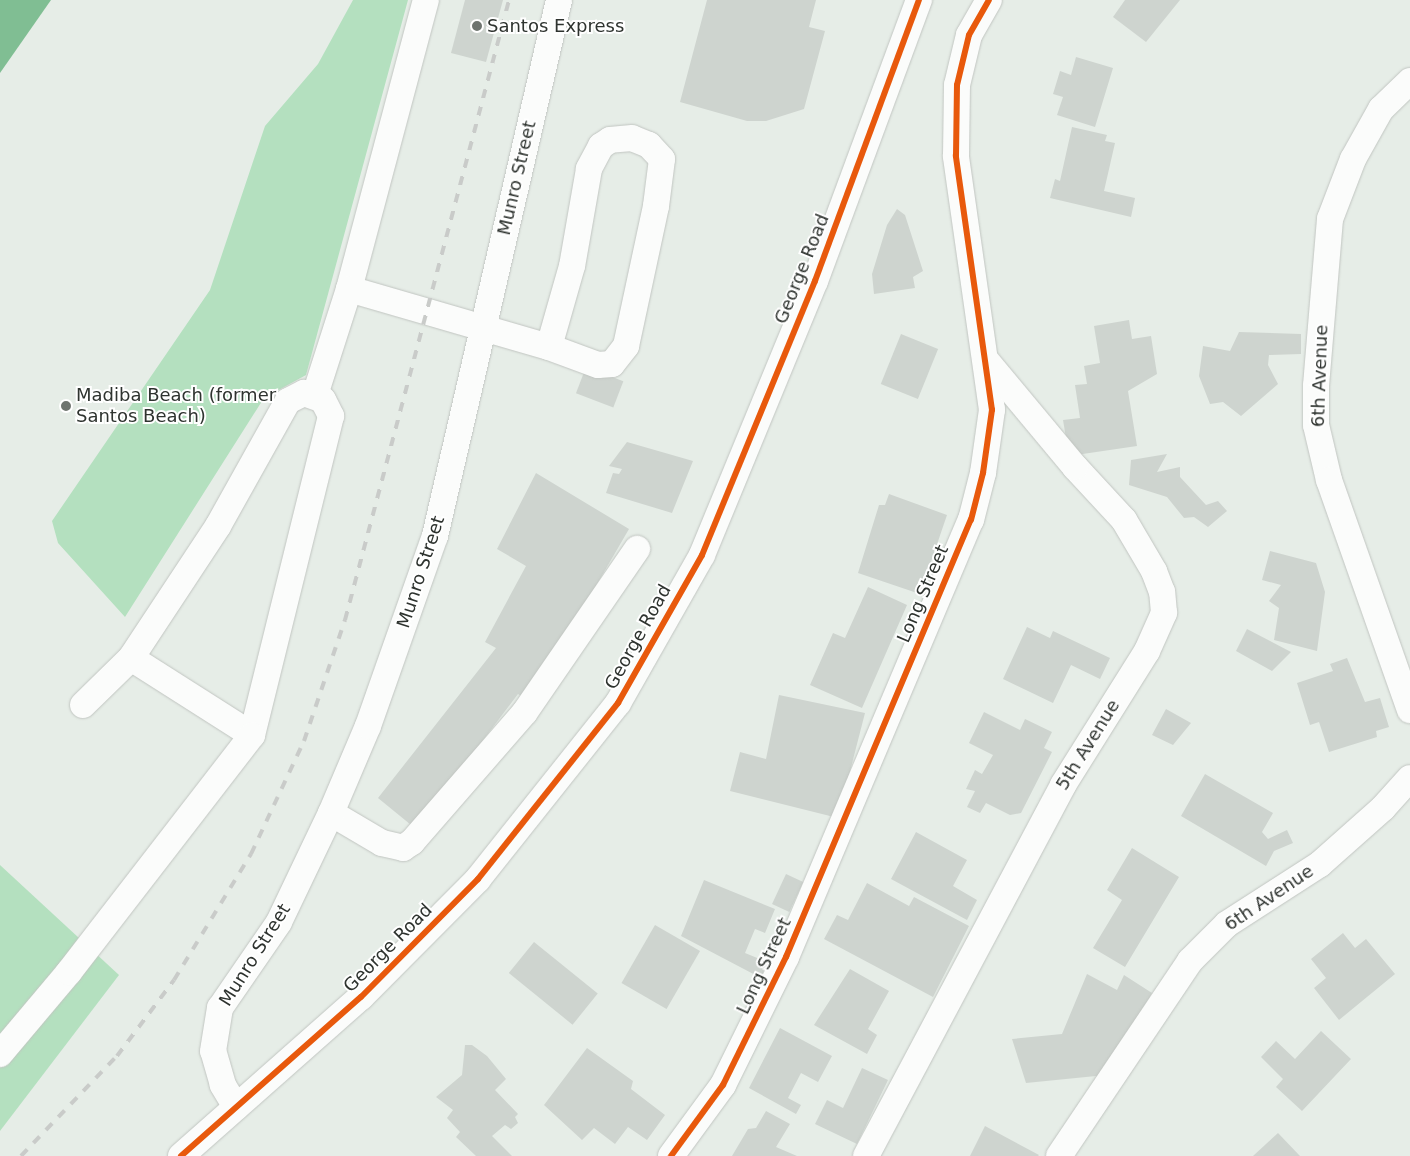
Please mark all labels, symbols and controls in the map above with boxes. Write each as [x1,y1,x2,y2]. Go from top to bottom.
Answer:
place label: Santos Express [487,15,624,37]
marker: Santos Express [471,20,483,32]
street label: Munro Street [493,119,541,237]
street label: George Road [770,211,834,327]
street label: 6th Avenue [1307,324,1333,428]
place label: Madiba Beach (former Santos Beach) [76,385,276,428]
marker: Madiba Beach (former Santos Beach) [60,400,72,412]
street label: Munro Street [393,513,449,631]
street label: Long Street [893,542,953,646]
street label: George Road [600,581,676,693]
street label: 5th Avenue [1052,696,1124,794]
street label: 6th Avenue [1220,860,1318,936]
street label: George Road [339,899,437,997]
street label: Munro Street [215,900,295,1010]
street label: Long Street [732,914,796,1018]

